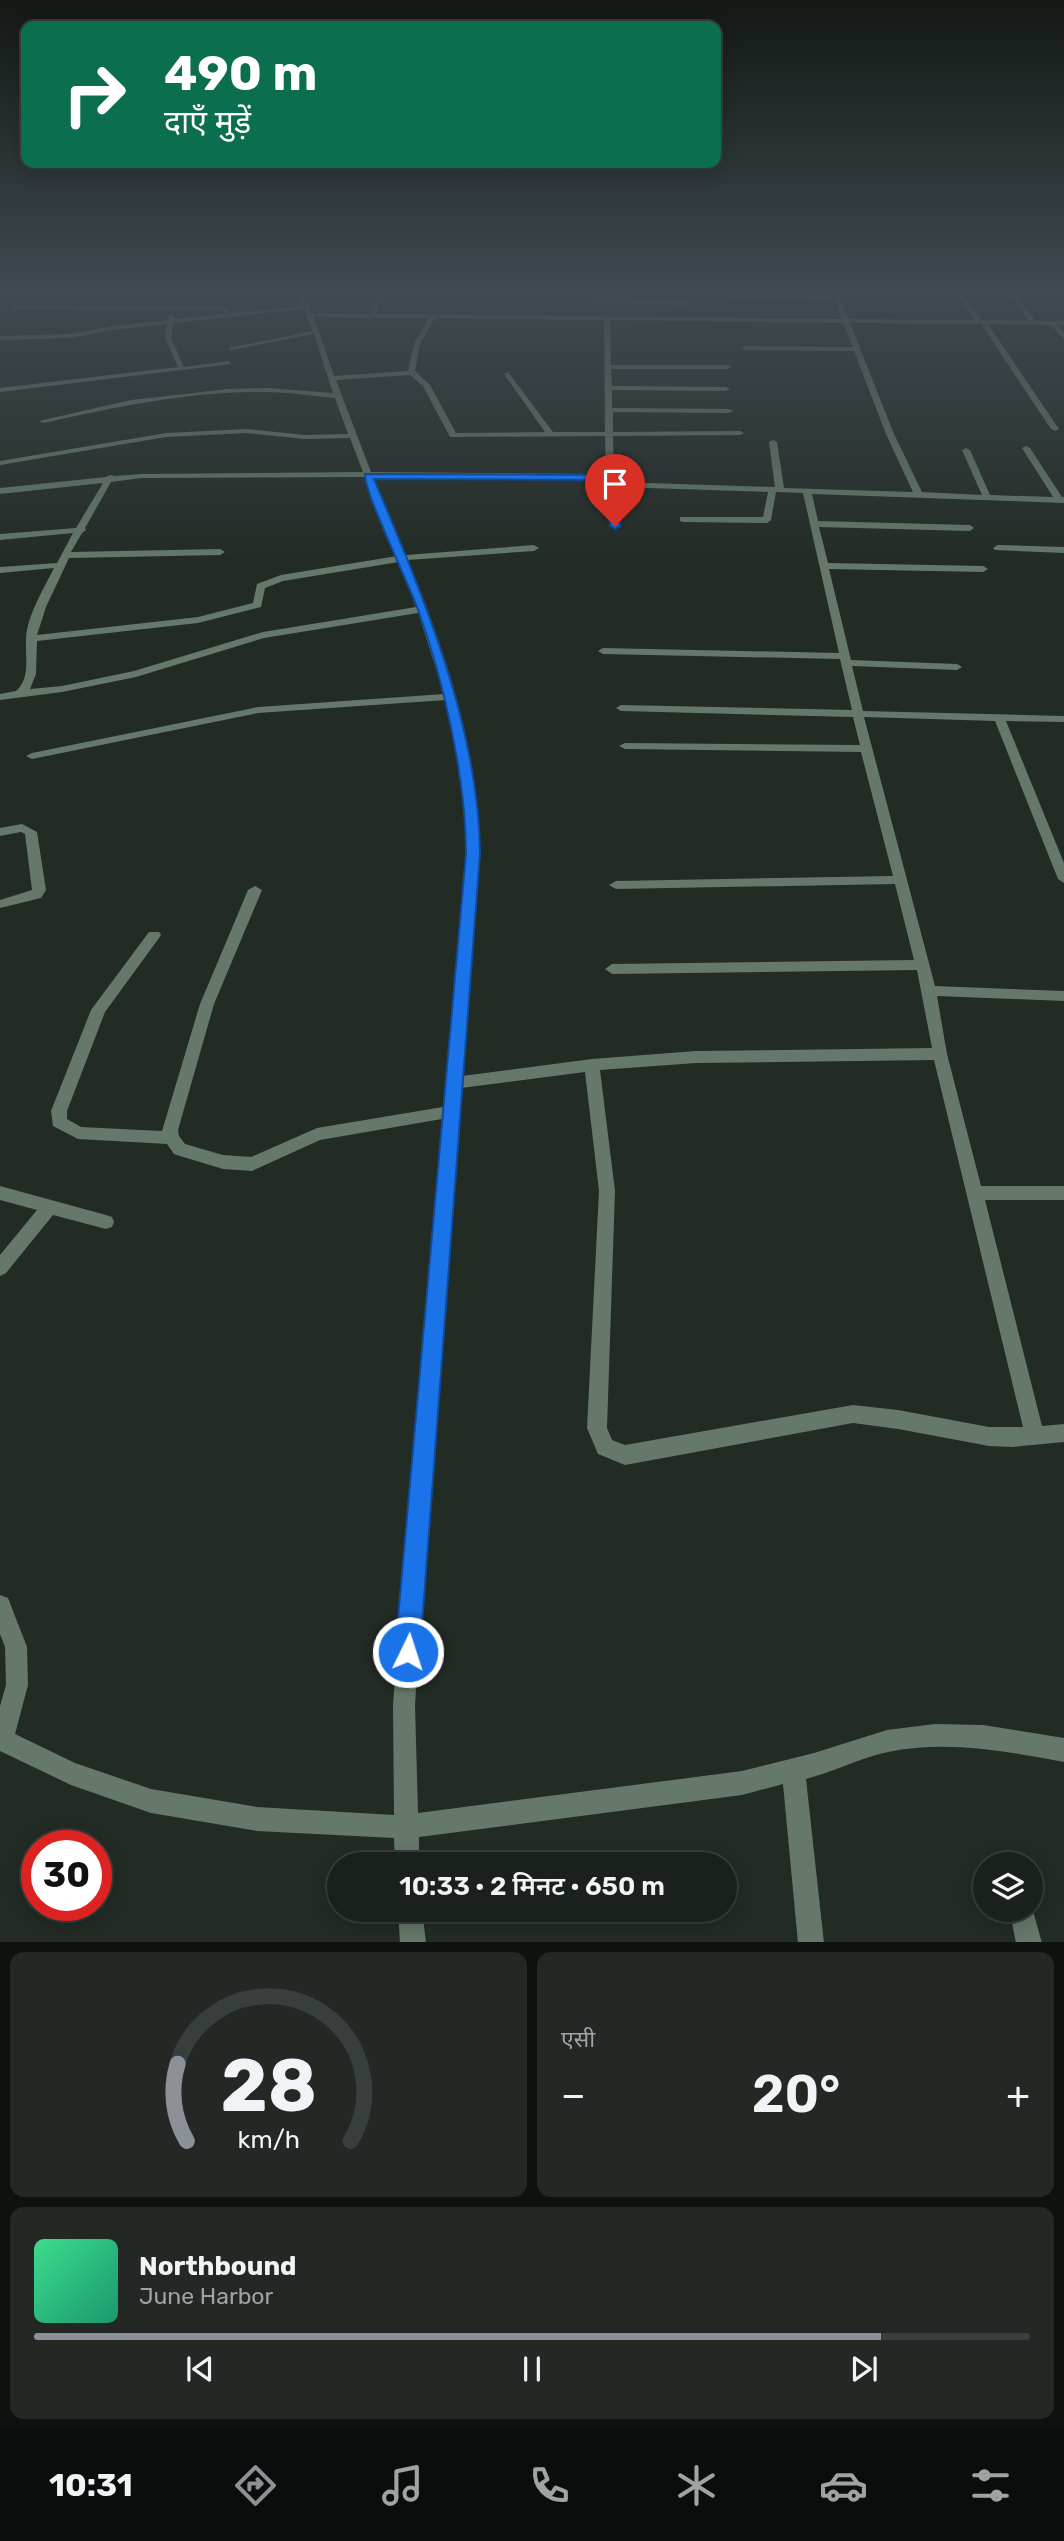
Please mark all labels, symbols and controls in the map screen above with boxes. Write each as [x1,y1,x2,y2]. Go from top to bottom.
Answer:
text: 490 m [164,44,317,102]
icon: right [49,49,140,140]
text: दाएँ मुड़ें [164,103,251,141]
pin [585,454,645,526]
icon: arrive [596,465,634,503]
position arrow [371,1615,445,1689]
speed limit sign: 30 [21,1830,112,1921]
map controls [973,1852,1043,1922]
button: layers [973,1852,1043,1922]
text: 10:33 · 2 मिनट · 650 m [399,1871,665,1902]
text: एसी [561,2025,595,2053]
text: 28 [220,2043,317,2129]
text: 20° [752,2063,840,2125]
text: − [561,2072,586,2118]
text: + [1006,2072,1030,2118]
text: km/h [237,2124,300,2153]
text: Northbound [139,2251,297,2282]
text: June Harbor [139,2282,273,2310]
icon: previous [181,2350,219,2388]
icon: pause [513,2350,551,2388]
icon: next [845,2350,883,2388]
icon: directions [231,2461,280,2510]
icon: music [378,2461,427,2510]
icon: phone [525,2461,574,2510]
icon: climate [672,2461,721,2510]
icon: car [819,2461,868,2510]
icon: filters [966,2461,1015,2510]
text: 10:31 [49,2466,133,2504]

